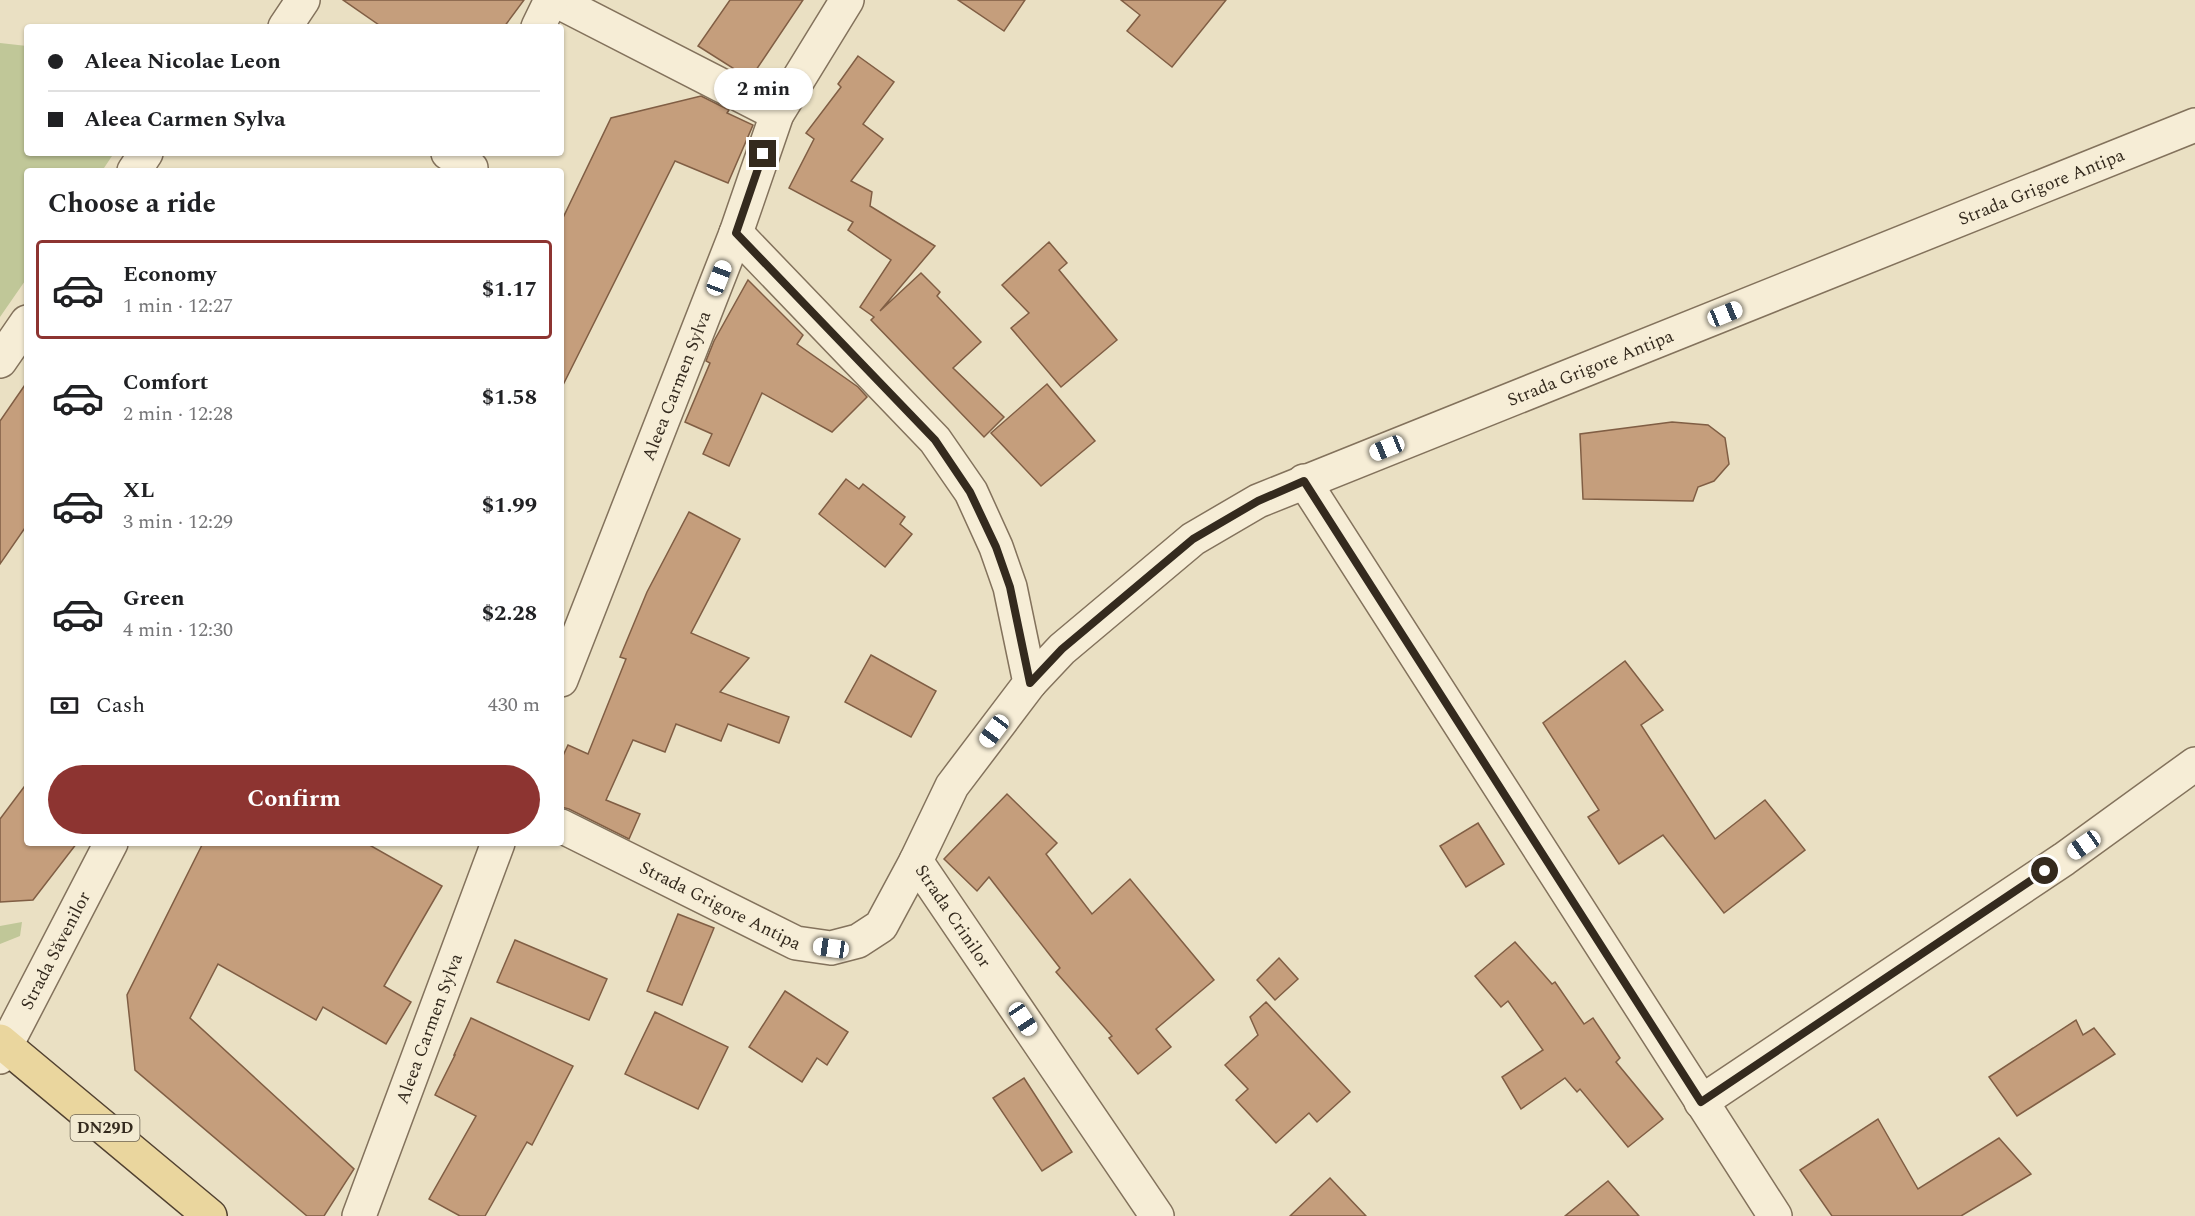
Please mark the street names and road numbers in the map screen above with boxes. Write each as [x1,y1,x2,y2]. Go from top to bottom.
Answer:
street label: Strada Grigore Antipa [1954,141,2129,232]
street label: Aleea Carmen Sylva [635,307,718,465]
street label: Strada Grigore Antipa [1503,322,1678,413]
street label: Strada Grigore Antipa [635,854,806,957]
street label: Strada Crinilor [908,859,998,973]
street label: Strada Săvenilor [13,886,97,1014]
street label: Aleea Carmen Sylva [388,949,469,1108]
road number: DN29D [70,1115,140,1141]

